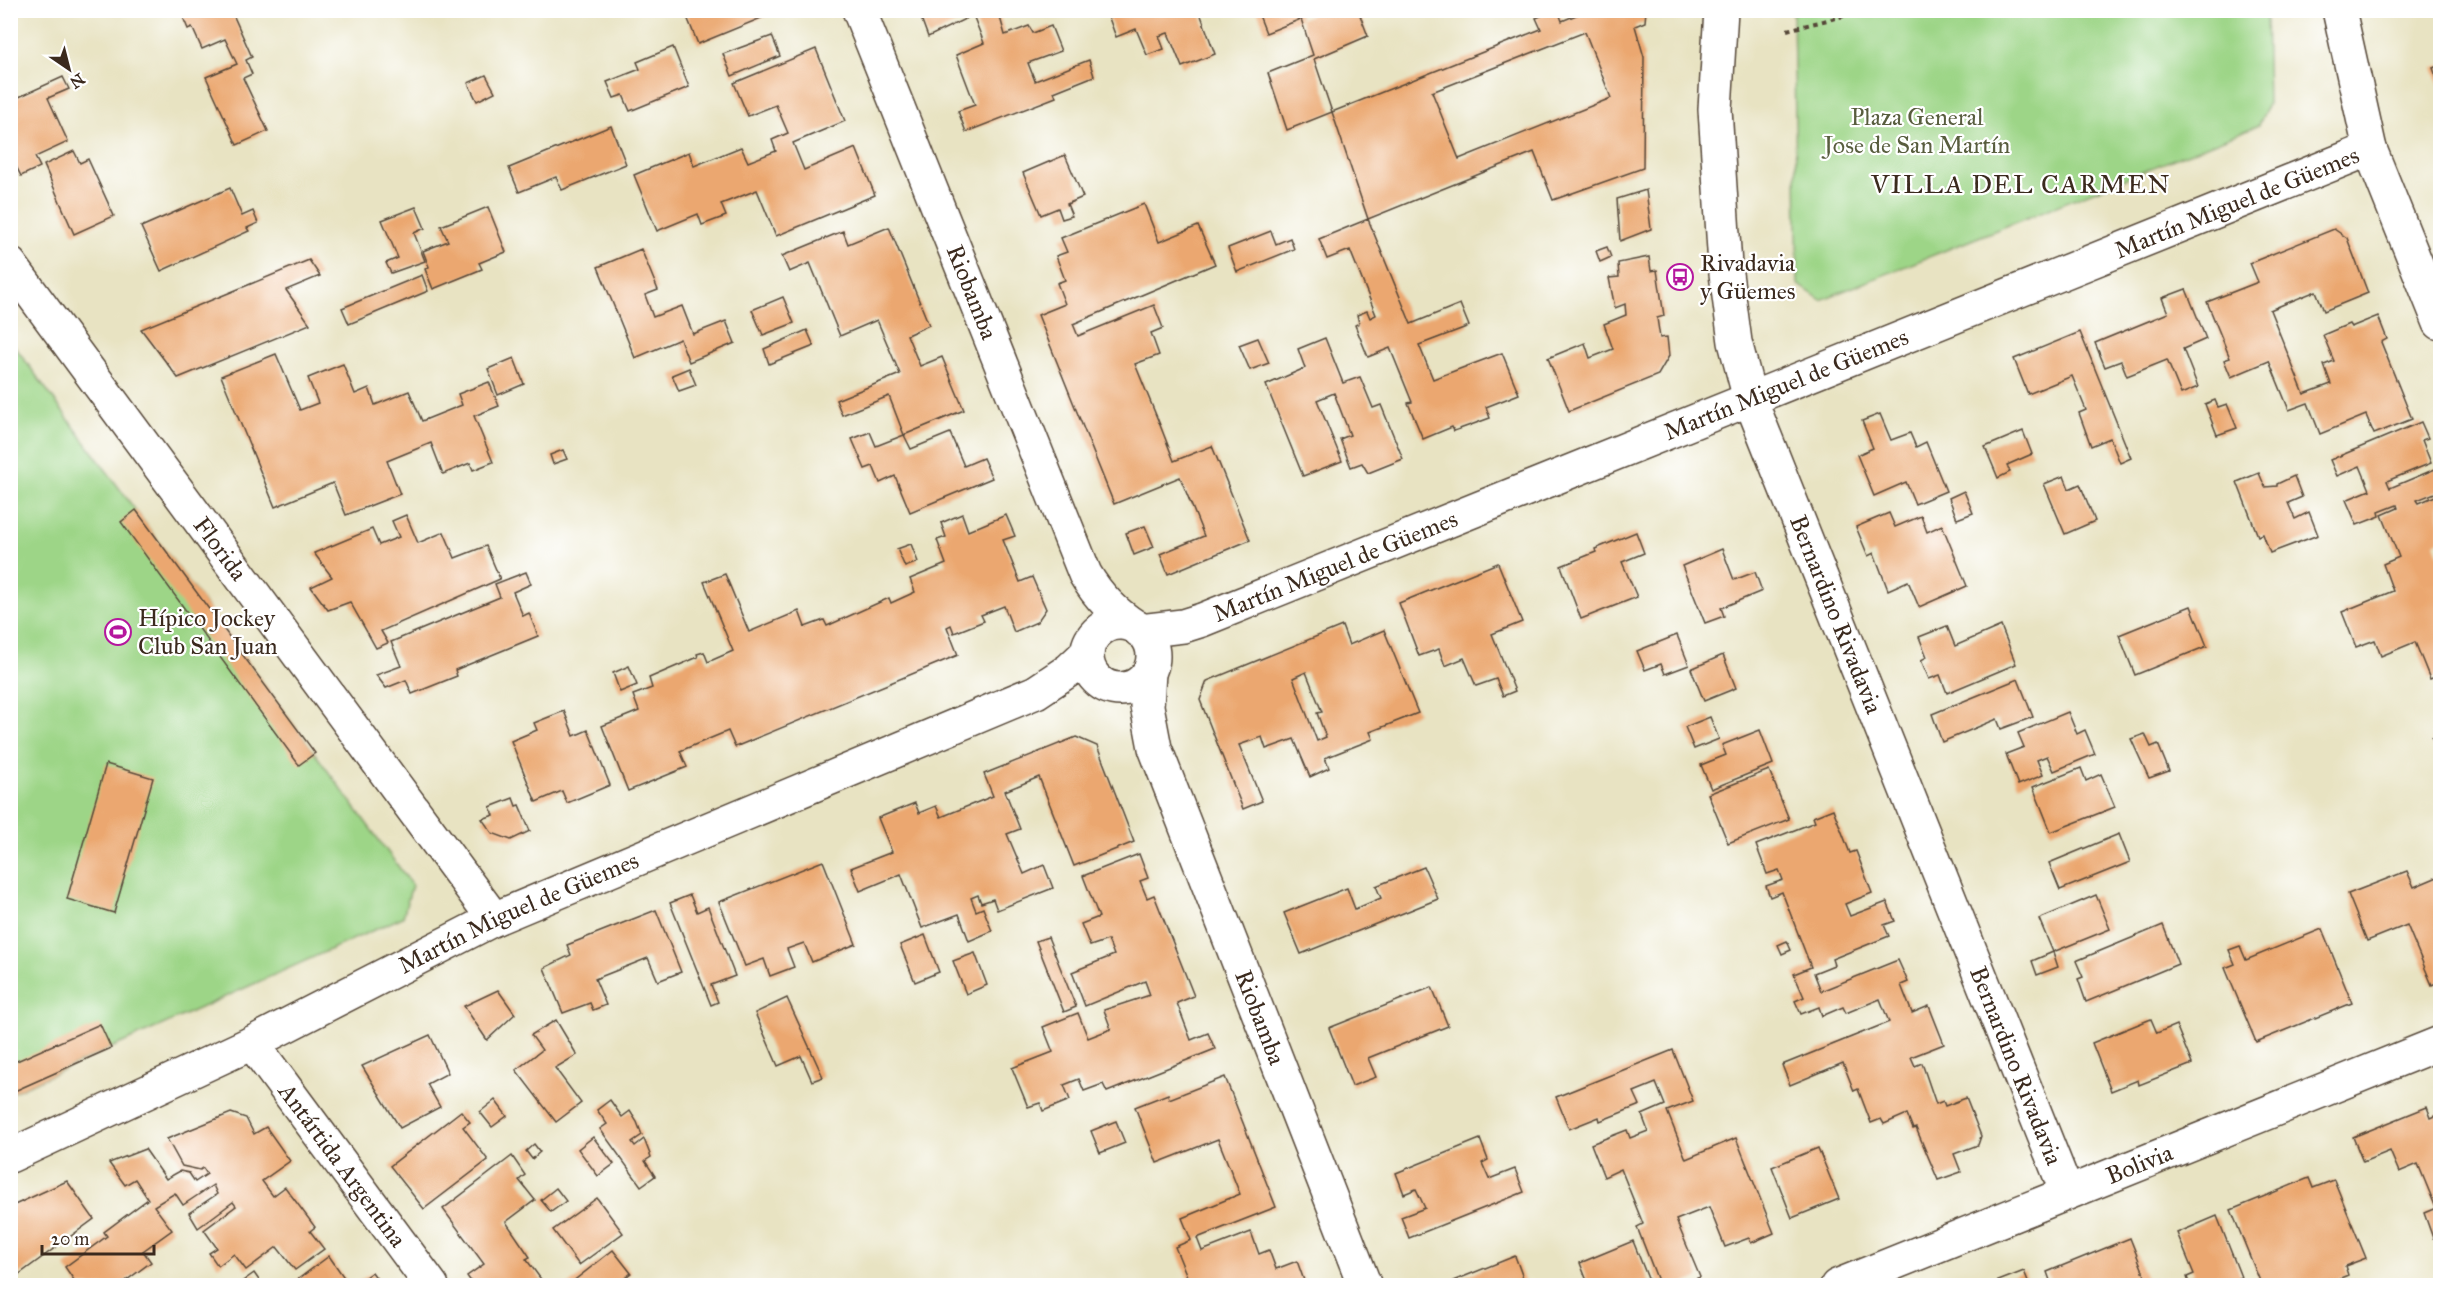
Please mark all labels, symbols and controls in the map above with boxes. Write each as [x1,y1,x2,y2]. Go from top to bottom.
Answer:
north arrow [39,39,99,99]
text: N [66,69,88,93]
park label: Plaza General Jose de San Martín [1821,102,2010,160]
street label: Martín Miguel de Güemes [2110,140,2363,265]
district label: VILLA DEL CARMEN [1870,168,2171,200]
street label: Riobamba [940,241,1005,345]
place label: Rivadavia y Güemes [1700,248,1796,306]
bus stop icon: Rivadavia y Güemes [1665,262,1695,292]
street label: Martín Miguel de Güemes [1660,322,1913,447]
street label: Martín Miguel de Güemes [1209,504,1462,629]
street label: Florida [187,511,254,587]
street label: Bernardino Rivadavia [1783,511,1889,719]
place label: Hípico Jockey Club San Juan [138,603,278,661]
sports icon: Hípico Jockey Club San Juan [103,617,133,647]
street label: Martín Miguel de Güemes [393,845,643,980]
street label: Bernardino Rivadavia [1963,962,2070,1170]
street label: Riobamba [1228,966,1292,1070]
street label: Antártida Argentina [271,1076,414,1254]
street label: Bolivia [2102,1137,2178,1191]
scale bar [42,1218,154,1256]
text: 20 m [51,1228,89,1250]

